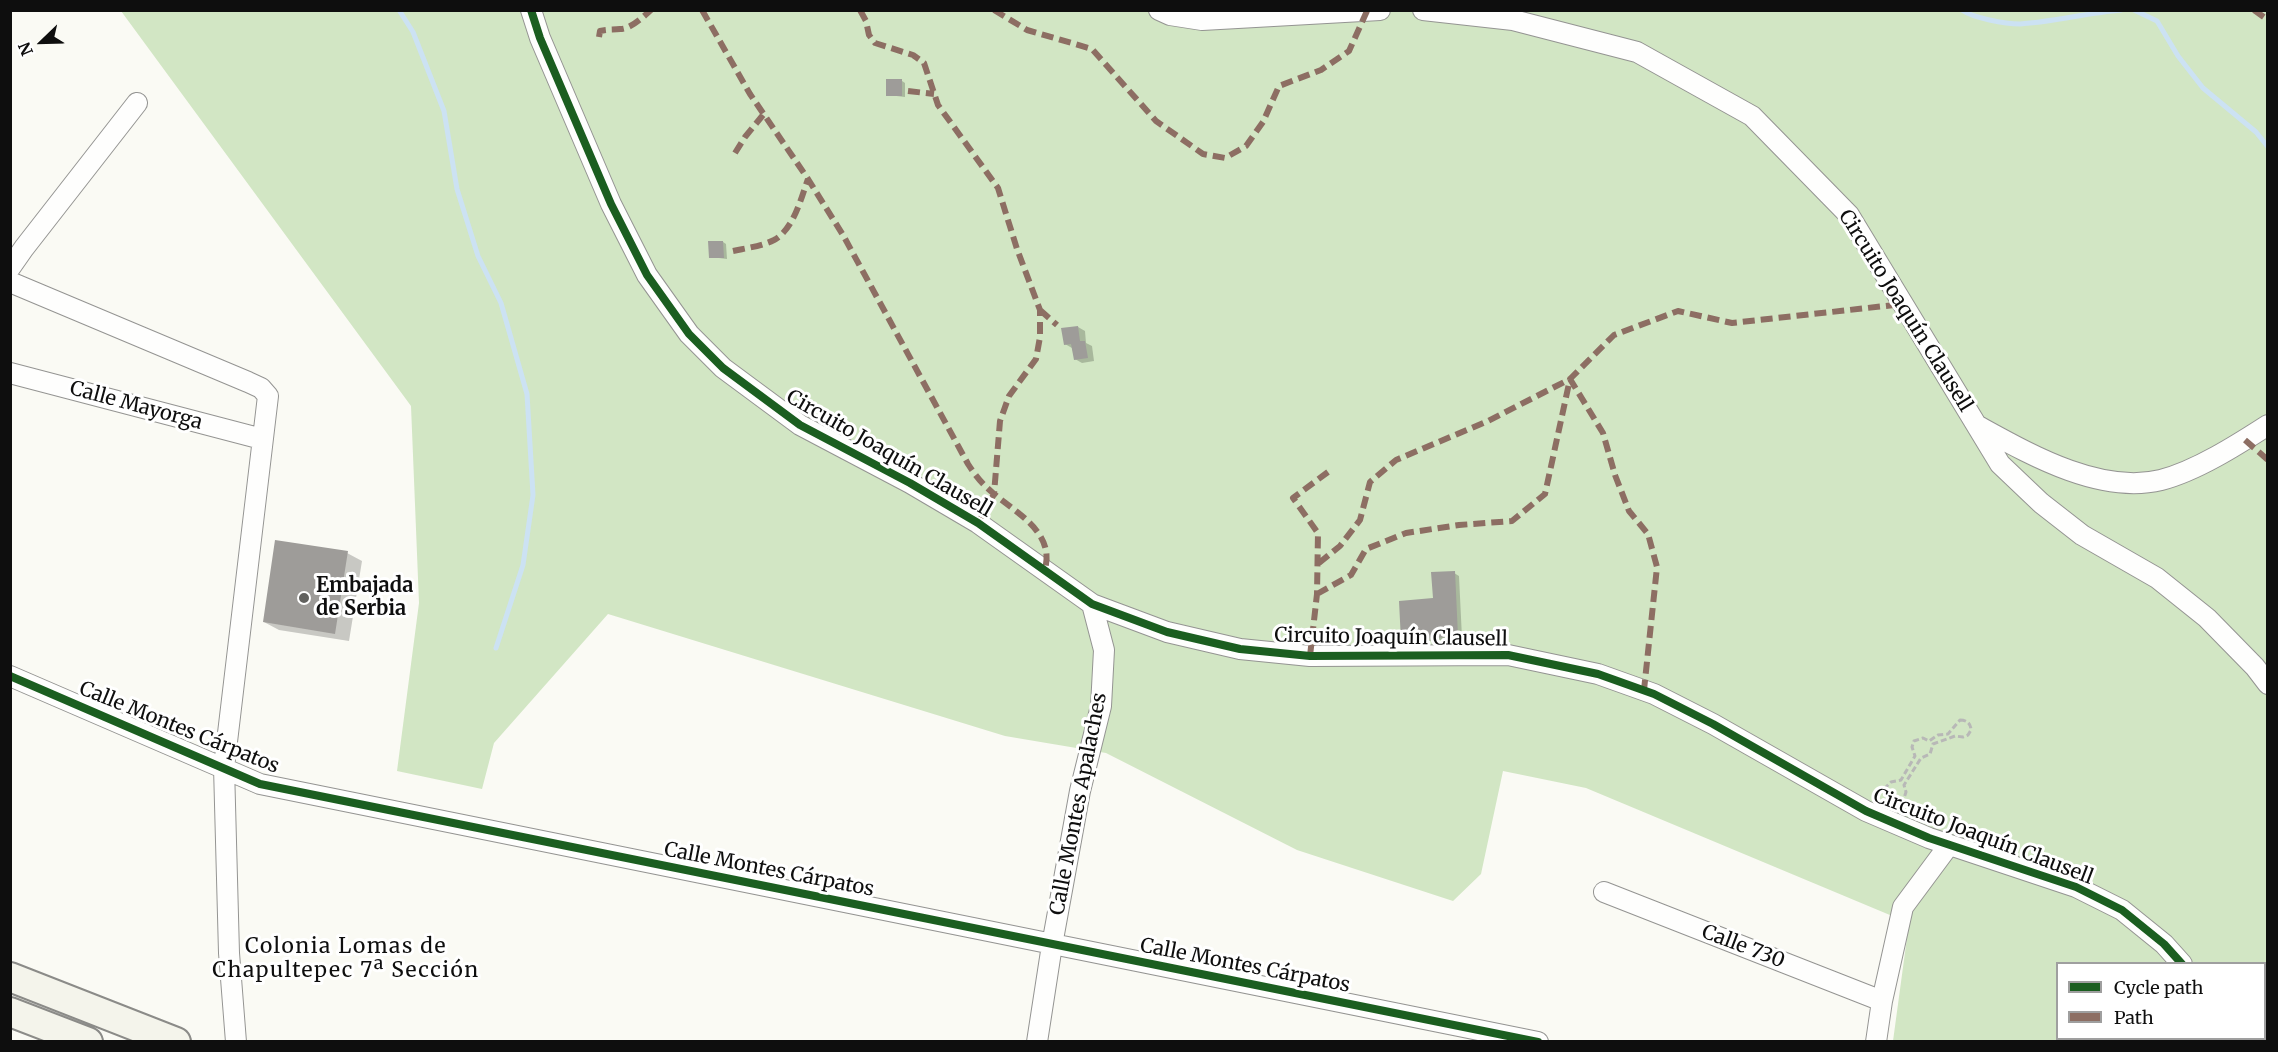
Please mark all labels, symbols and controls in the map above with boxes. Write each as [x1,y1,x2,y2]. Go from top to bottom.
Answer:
north arrow [12,12,72,72]
text: N [14,39,37,59]
street label: Circuito Joaquín Clausell [1833,206,1977,416]
street label: Calle Mayorga [67,377,205,435]
street label: Circuito Joaquín Clausell [782,385,996,523]
place label: Embajada de Serbia [316,574,413,621]
marker: Embajada de Serbia [297,591,311,605]
street label: Circuito Joaquín Clausell [1274,624,1508,652]
street label: Calle Montes Cárpatos [76,677,282,779]
street label: Calle Montes Apalaches [1046,691,1112,917]
street label: Circuito Joaquín Clausell [1870,784,2096,890]
street label: Calle Montes Cárpatos [662,838,876,902]
street label: Calle 730 [1698,920,1788,974]
district label: Colonia Lomas de Chapultepec 7ª Sección [229,934,463,984]
street label: Calle Montes Cárpatos [1138,934,1352,998]
legend [2056,962,2266,1040]
text: Cycle path [2114,976,2203,999]
text: Path [2114,1006,2154,1029]

